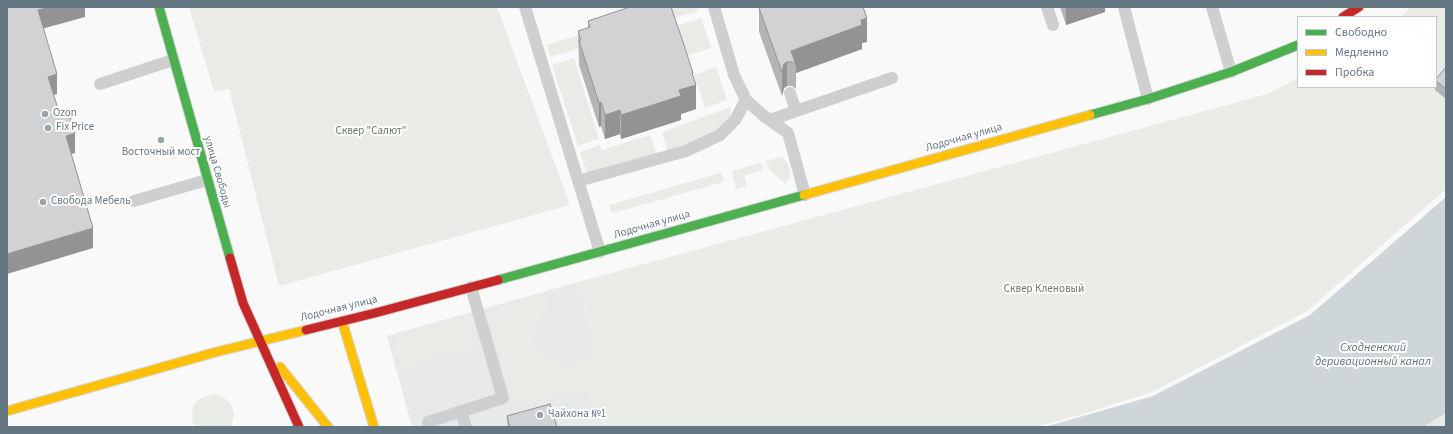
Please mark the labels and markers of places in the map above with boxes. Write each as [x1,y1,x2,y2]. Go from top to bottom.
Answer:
place label: Ozon [53,107,77,121]
marker: Ozon [40,109,50,119]
place label: Fix Price [56,121,94,135]
marker: Fix Price [43,123,53,133]
marker: Восточный мост [156,135,166,145]
place label: Восточный мост [122,146,200,160]
place label: Свобода Мебель [51,195,131,209]
marker: Свобода Мебель [38,197,48,207]
place label: Чайхона №1 [548,408,606,422]
marker: Чайхона №1 [535,410,545,420]

